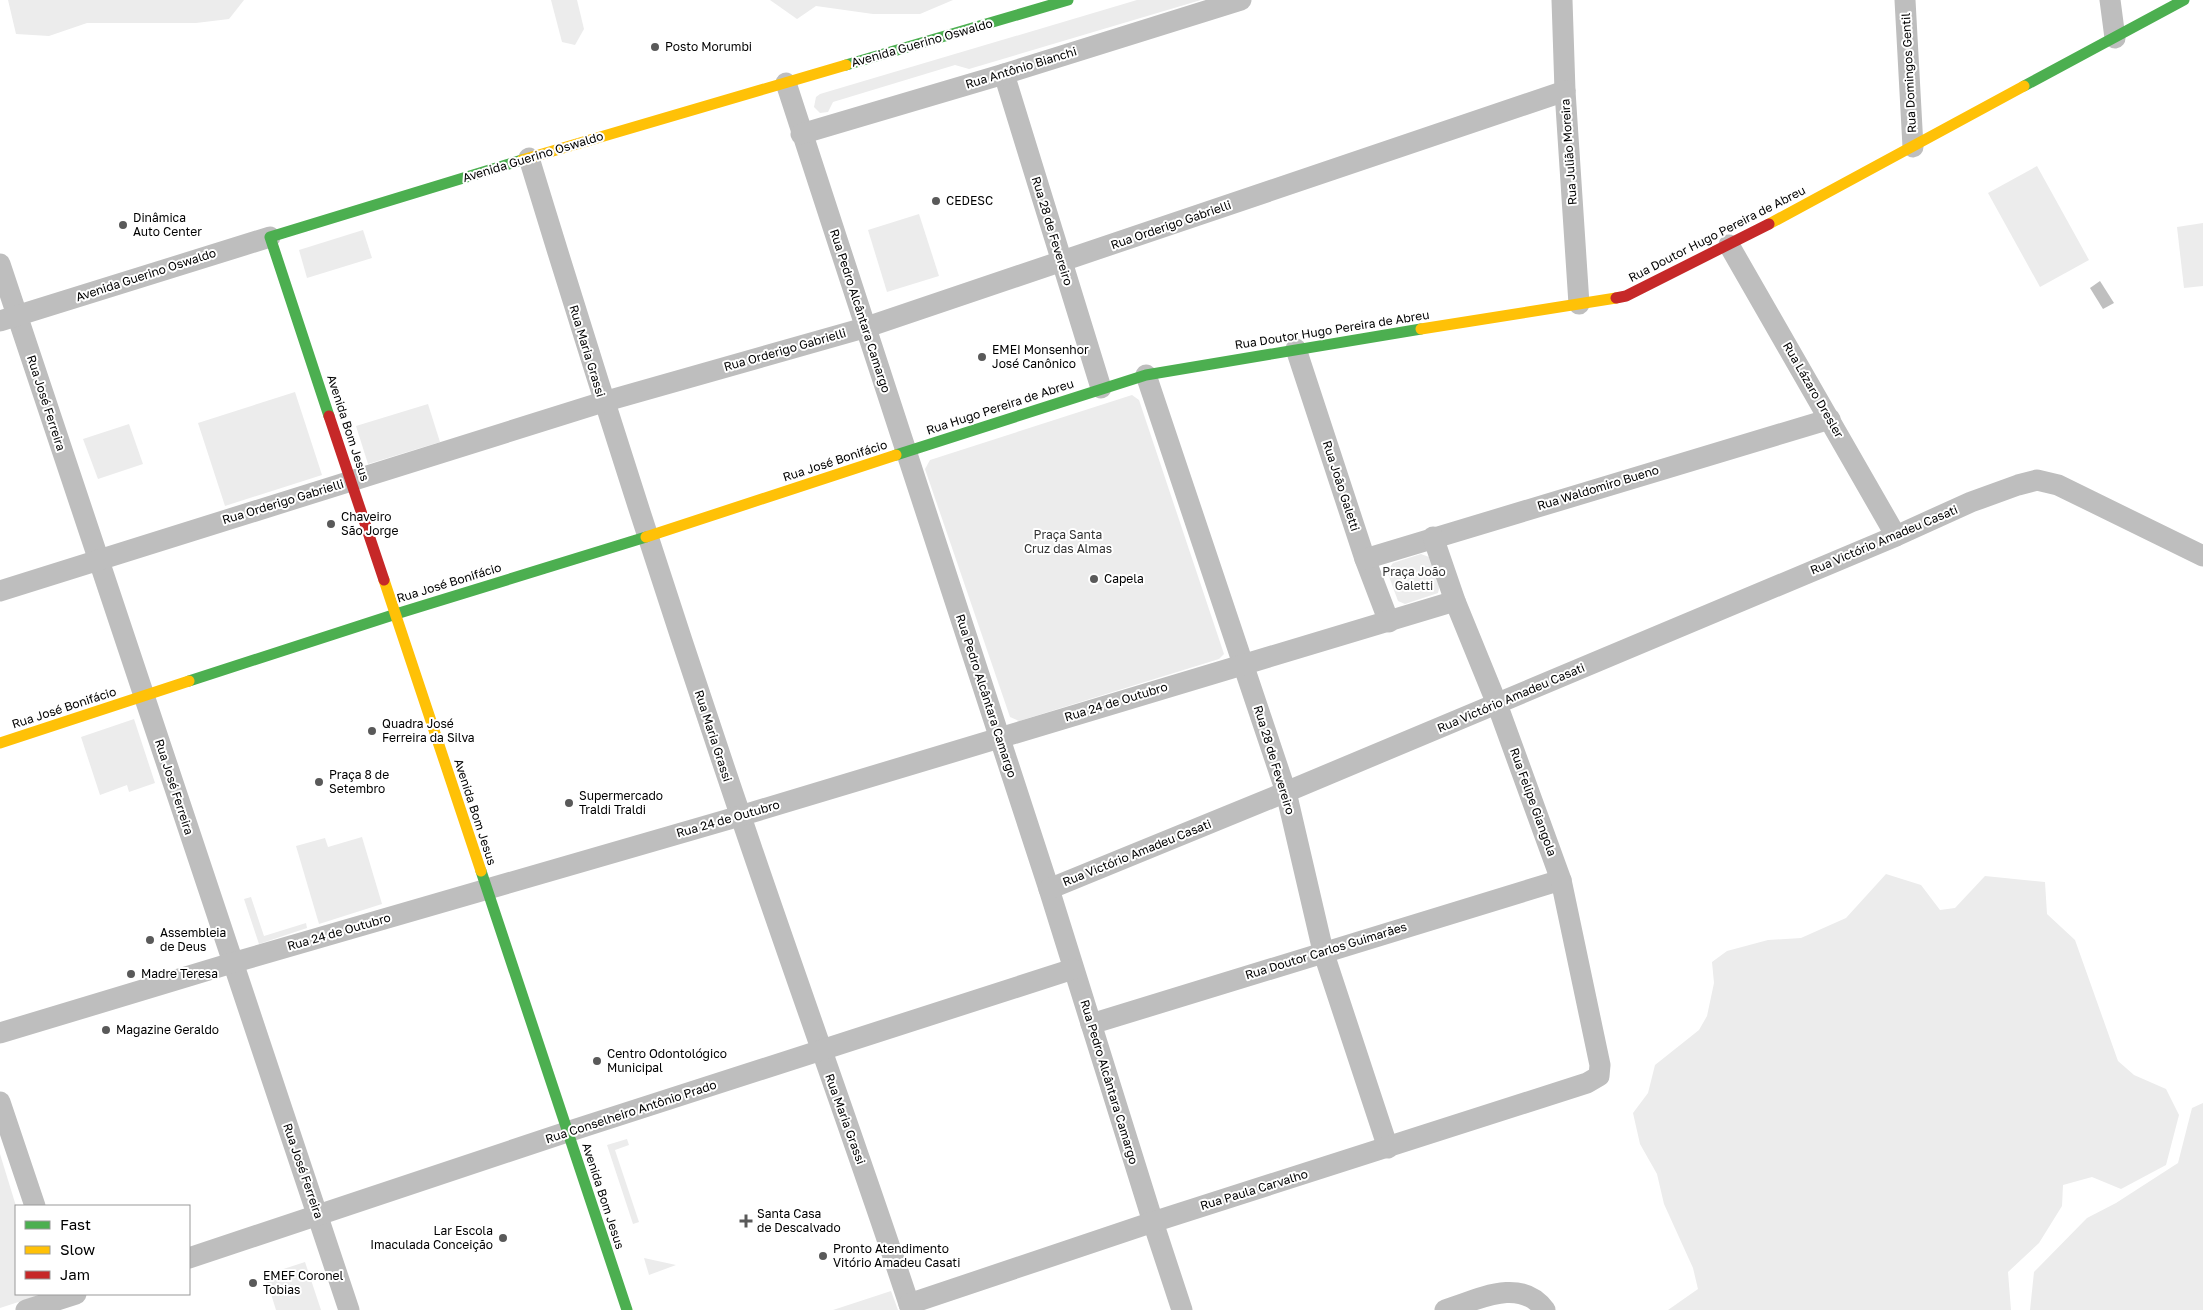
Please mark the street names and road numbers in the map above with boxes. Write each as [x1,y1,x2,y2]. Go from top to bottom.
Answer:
street label: Rua Domingos Gentil [1898,12,1919,133]
street label: Avenida Guerino Oswaldo [849,15,994,70]
street label: Rua Antônio Bianchi [963,43,1078,92]
street label: Rua Julião Moreira [1557,98,1580,206]
street label: Avenida Guerino Oswaldo [461,128,605,185]
street label: Rua 28 de Fevereiro [1029,175,1076,287]
street label: Rua Doutor Hugo Pereira de Abreu [1626,182,1808,285]
street label: Rua Orderigo Gabrielli [1109,197,1233,252]
street label: Rua Pedro Alcântara Camargo [827,227,894,395]
street label: Avenida Guerino Oswaldo [74,245,218,304]
street label: Rua Maria Grassi [566,303,609,399]
street label: Rua Doutor Hugo Pereira de Abreu [1234,307,1430,352]
street label: Rua Orderigo Gabrielli [722,325,848,374]
street label: Rua Lázaro Dresler [1780,339,1847,441]
street label: Rua José Ferreira [24,353,69,453]
street label: Avenida Bom Jesus [324,373,373,483]
street label: Rua Hugo Pereira de Abreu [924,376,1076,437]
street label: Rua José Bonifácio [781,437,889,484]
street label: Rua João Galetti [1320,439,1363,533]
street label: Rua Waldomiro Bueno [1535,462,1661,513]
street label: Rua Orderigo Gabrielli [220,476,346,527]
street label: Rua Victório Amadeu Casati [1808,502,1960,577]
street label: Rua José Bonifácio [395,559,503,606]
street label: Rua Pedro Alcântara Camargo [953,612,1020,780]
street label: Rua Victório Amadeu Casati [1435,660,1587,735]
street label: Rua 24 de Outubro [1063,679,1169,724]
street label: Rua José Bonifácio [10,684,118,731]
street label: Rua Maria Grassi [692,688,735,784]
street label: Rua 28 de Fevereiro [1251,704,1298,816]
street label: Rua José Ferreira [152,737,197,837]
street label: Rua Felipe Giangola [1507,746,1560,858]
street label: Avenida Bom Jesus [451,757,500,867]
street label: Rua 24 de Outubro [674,797,781,840]
street label: Rua Victório Amadeu Casati [1060,816,1213,889]
street label: Rua 24 de Outubro [285,910,392,953]
street label: Rua Doutor Carlos Guimarães [1243,919,1409,982]
street label: Rua Pedro Alcântara Camargo [1077,998,1142,1166]
street label: Rua Maria Grassi [822,1071,869,1166]
street label: Rua Conselheiro Antônio Prado [543,1077,718,1146]
street label: Rua José Ferreira [280,1121,327,1221]
street label: Avenida Bom Jesus [579,1141,628,1251]
street label: Rua Paula Carvalho [1198,1166,1310,1213]

